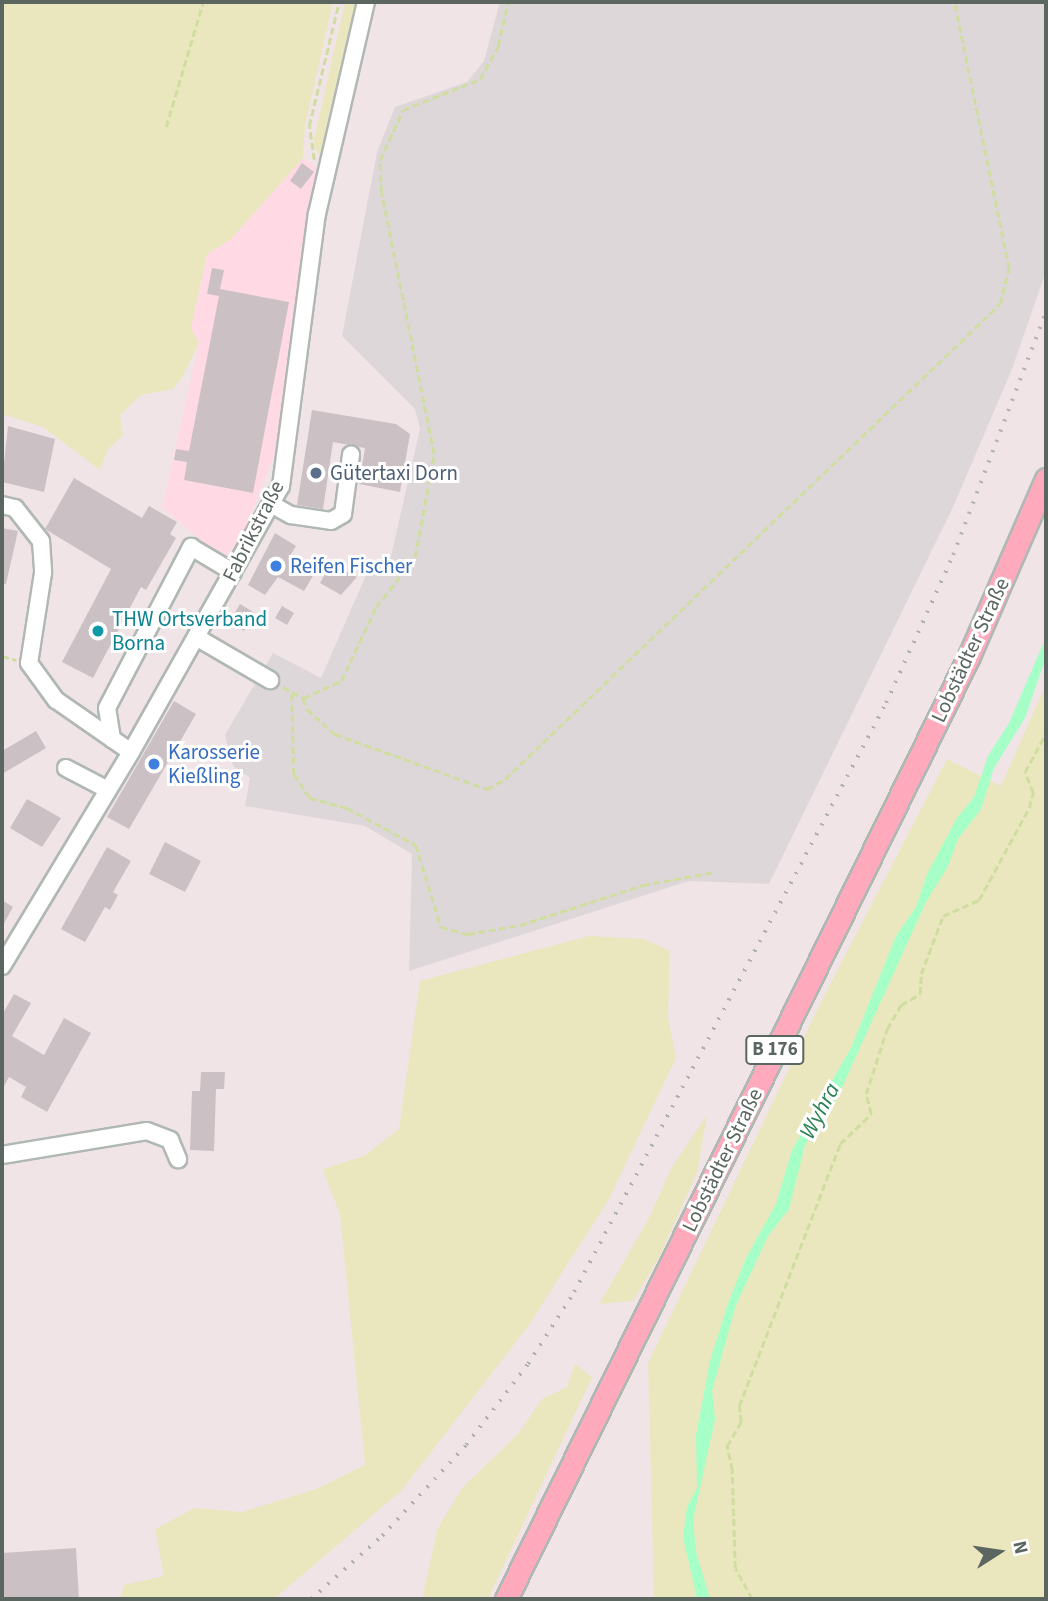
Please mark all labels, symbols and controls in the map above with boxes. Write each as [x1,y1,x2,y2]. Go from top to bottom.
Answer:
place label: Gütertaxi Dorn [330,460,458,486]
marker: Gütertaxi Dorn [308,465,324,481]
street label: Fabrikstraße [217,476,289,586]
place label: Reifen Fischer [290,553,412,579]
marker: Reifen Fischer [268,558,284,574]
street label: Lobstädter Straße [925,574,1015,726]
place label: THW Ortsverband Borna [112,606,267,656]
marker: THW Ortsverband Borna [90,623,106,639]
place label: Karosserie Kießling [168,739,260,789]
marker: Karosserie Kießling [146,756,162,772]
road number: B 176 [745,1034,805,1066]
water label: Wyhra [794,1078,846,1144]
street label: Lobstädter Straße [676,1084,768,1236]
north arrow [964,1517,1034,1587]
text: N [1006,1539,1035,1557]

